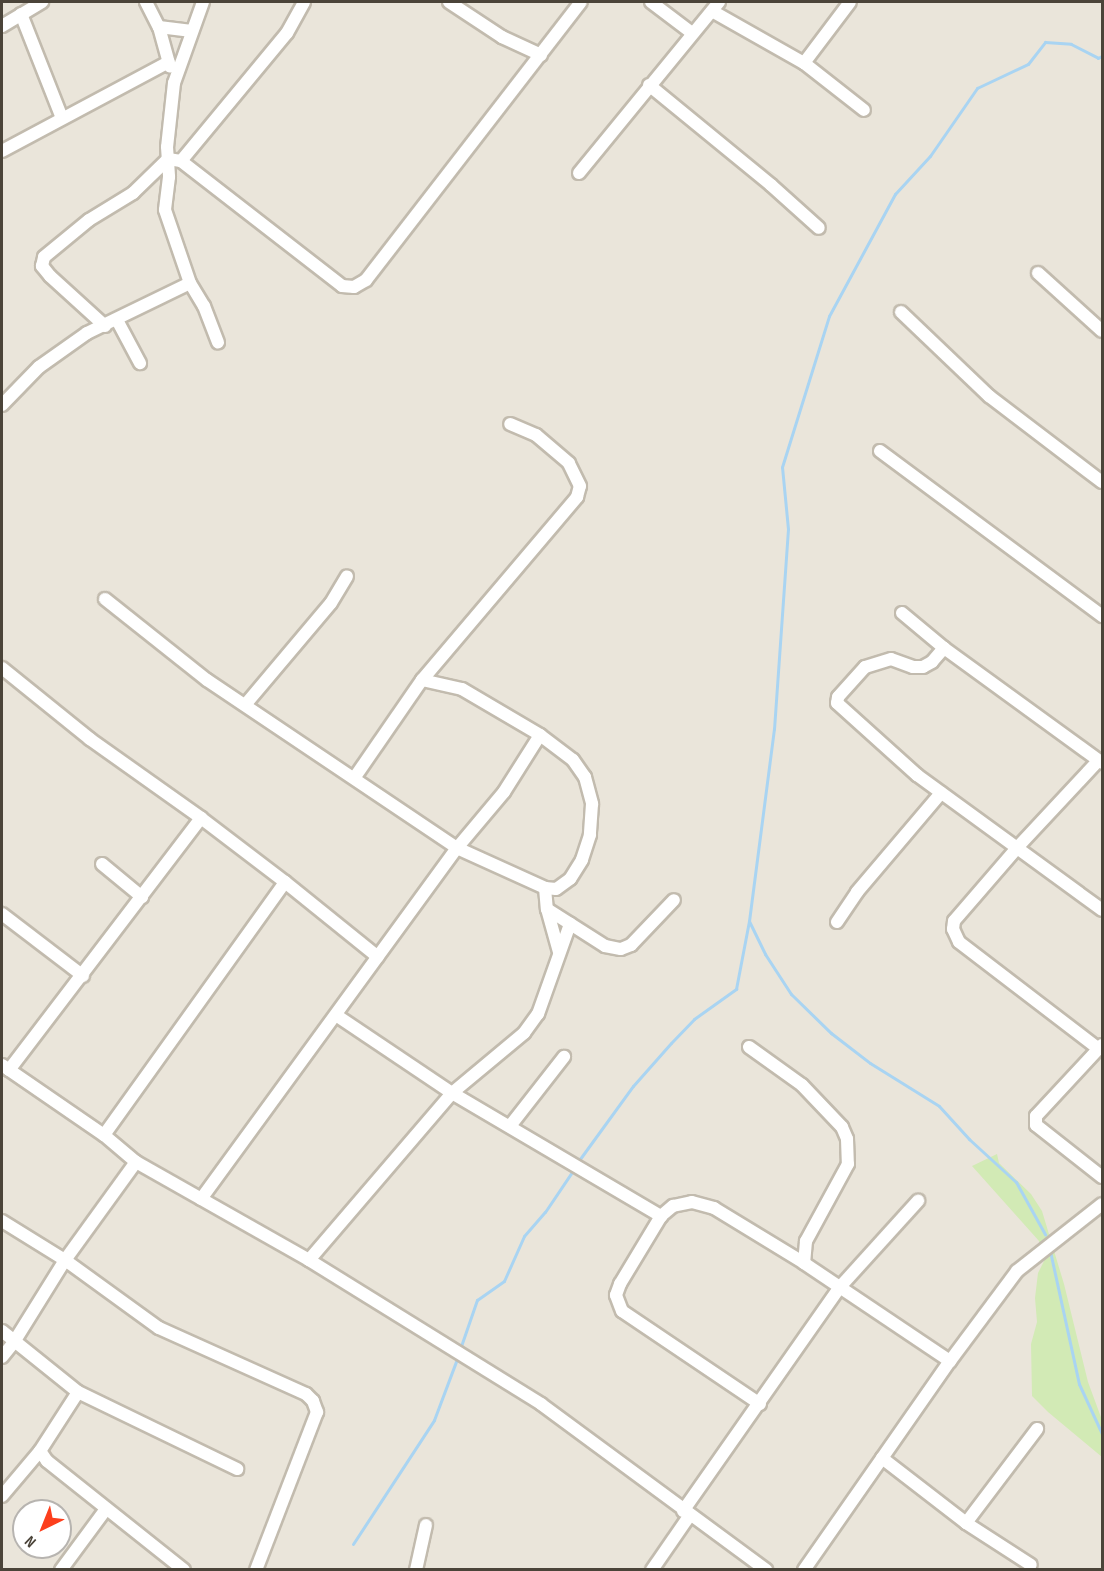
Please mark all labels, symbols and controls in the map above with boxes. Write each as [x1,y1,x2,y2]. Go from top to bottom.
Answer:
north arrow [12,1499,72,1559]
text: N [21,1531,40,1551]

